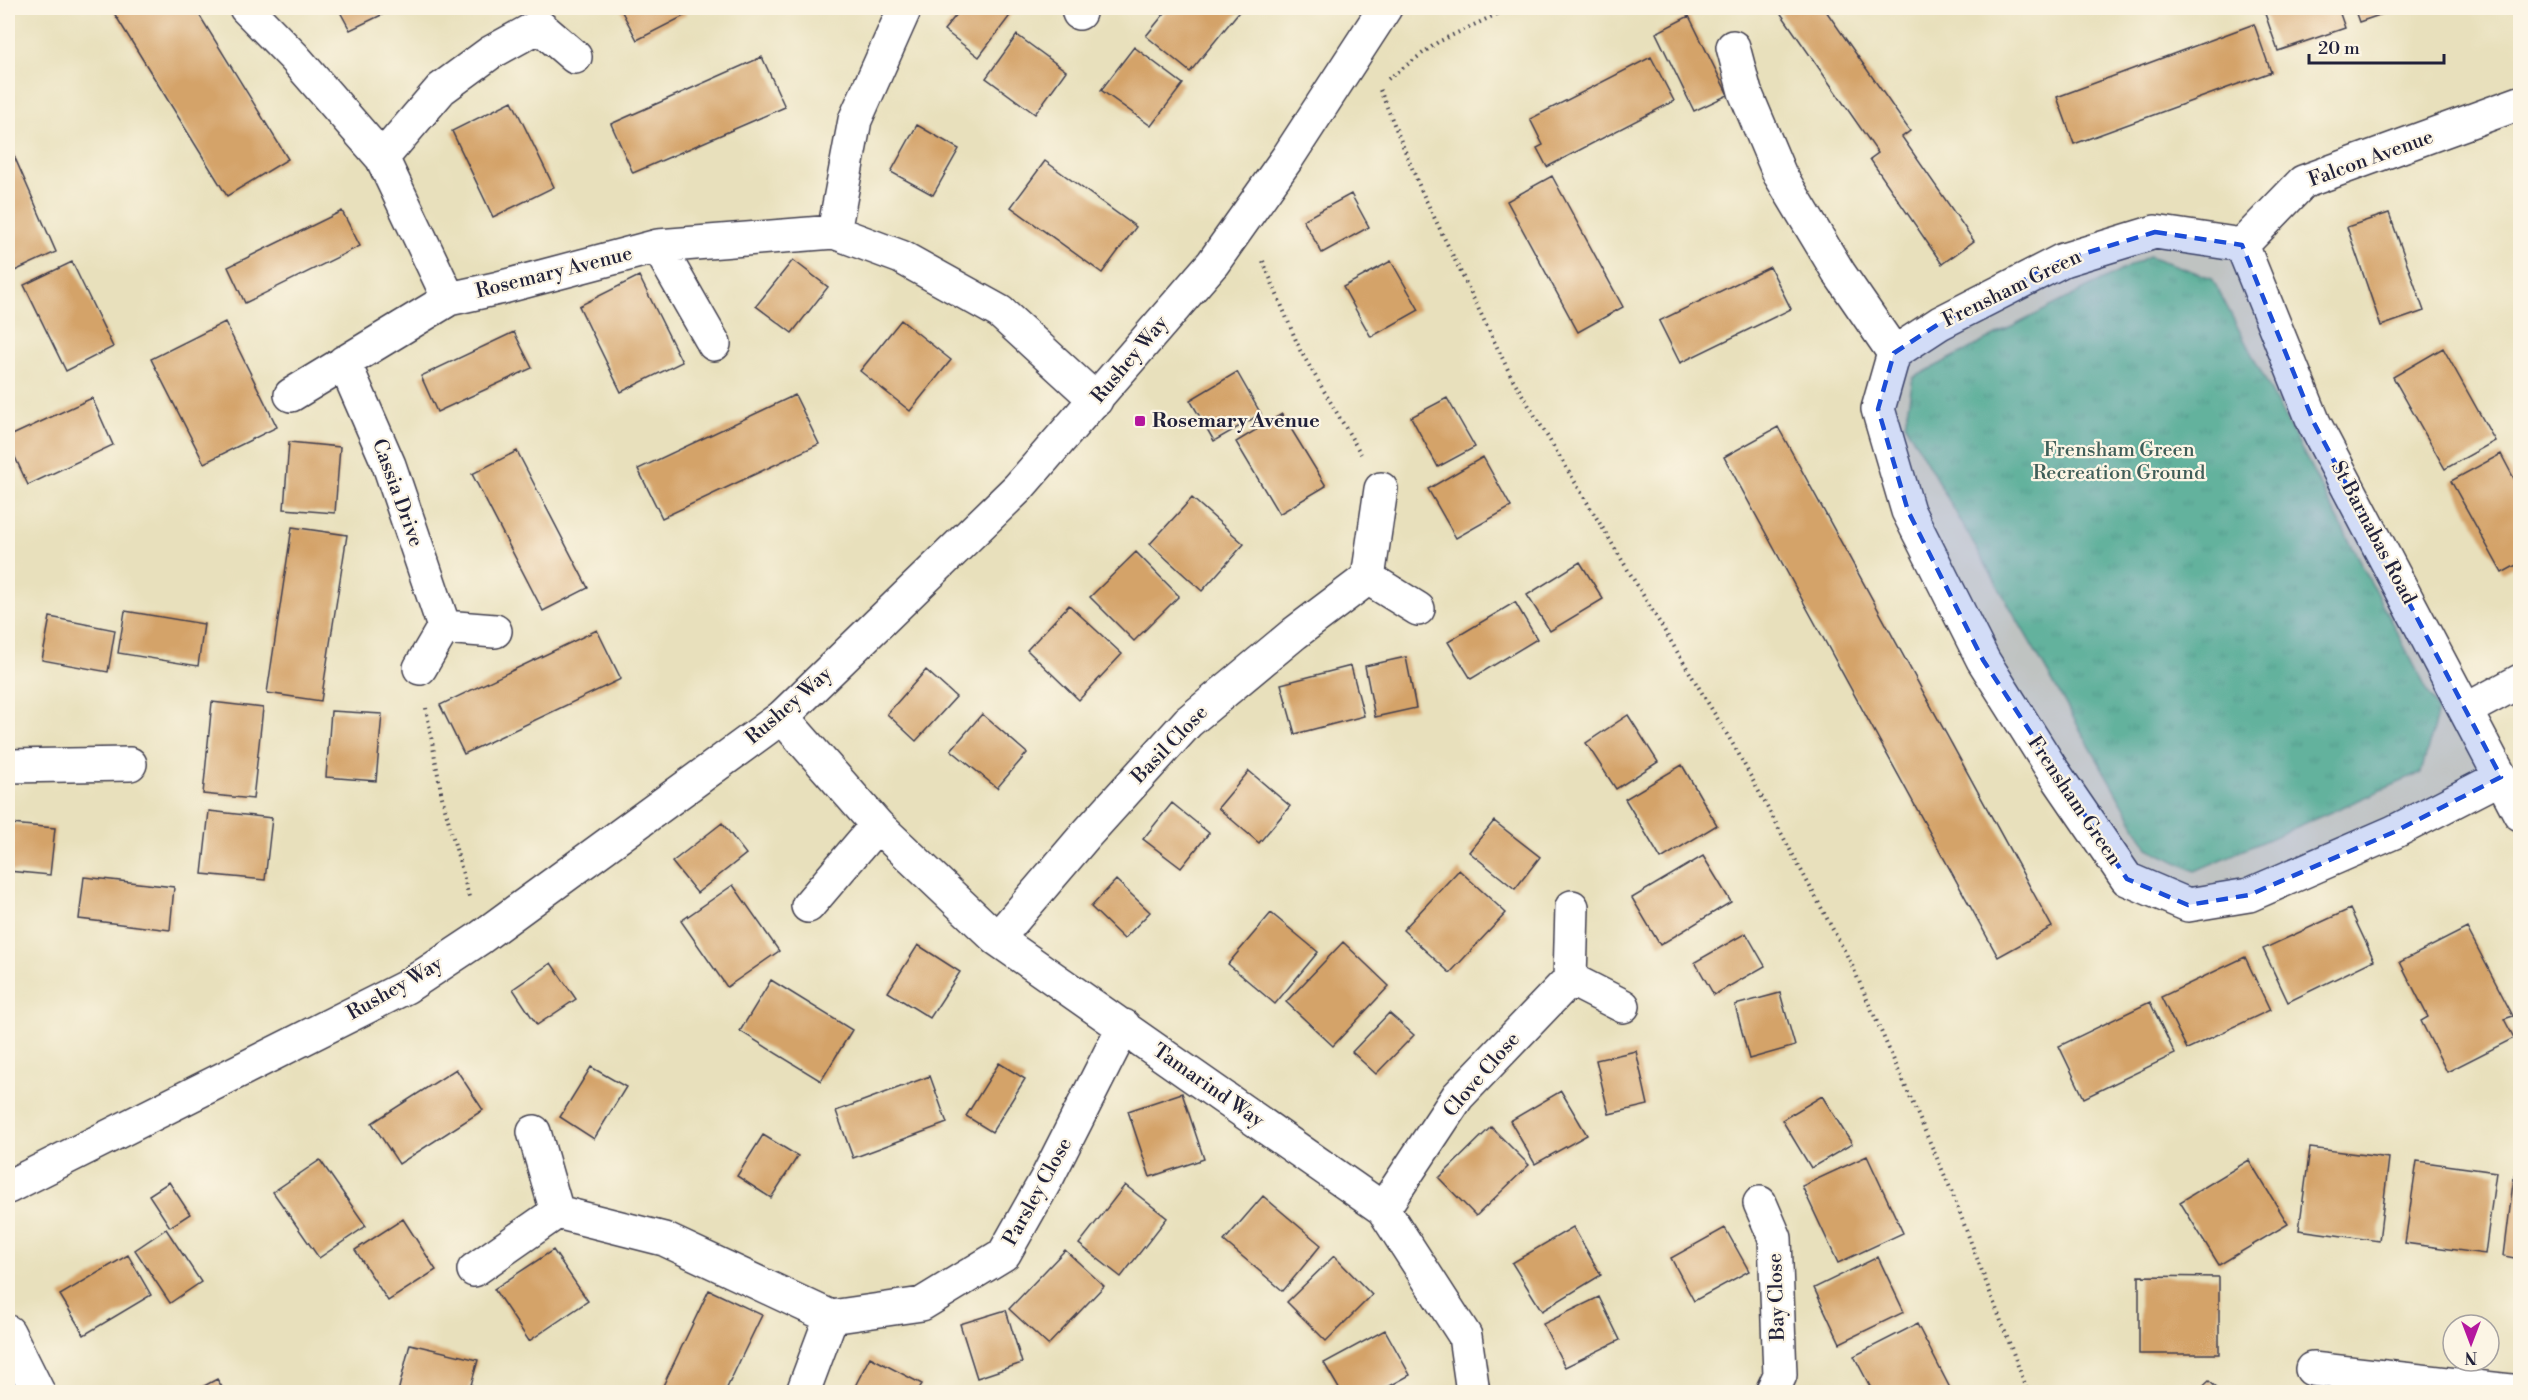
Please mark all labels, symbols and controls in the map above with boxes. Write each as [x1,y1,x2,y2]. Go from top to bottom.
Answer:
scale bar [2309,27,2444,65]
text: 20 m [2318,37,2360,60]
street label: Falcon Avenue [2305,125,2437,193]
street label: Rosemary Avenue [473,241,635,305]
street label: Frensham Green [1939,245,2085,333]
street label: Rushey Way [1086,311,1174,409]
place label: Rosemary Avenue [1152,409,1320,434]
marker: Rosemary Avenue [1133,414,1147,428]
street label: Cassia Drive [366,436,428,550]
park label: Frensham Green Recreation Ground [2033,438,2206,486]
street label: St Barnabas Road [2325,457,2422,609]
street label: Rushey Way [741,662,838,750]
street label: Basil Close [1126,701,1213,790]
street label: Frensham Green [2021,731,2127,871]
street label: Rushey Way [343,951,448,1026]
street label: Clove Close [1438,1028,1526,1122]
street label: Tamarind Way [1147,1038,1269,1134]
street label: Parsley Close [998,1134,1078,1250]
street label: Bay Close [1763,1253,1791,1342]
north arrow [2441,1313,2501,1373]
text: N [2464,1347,2477,1367]

